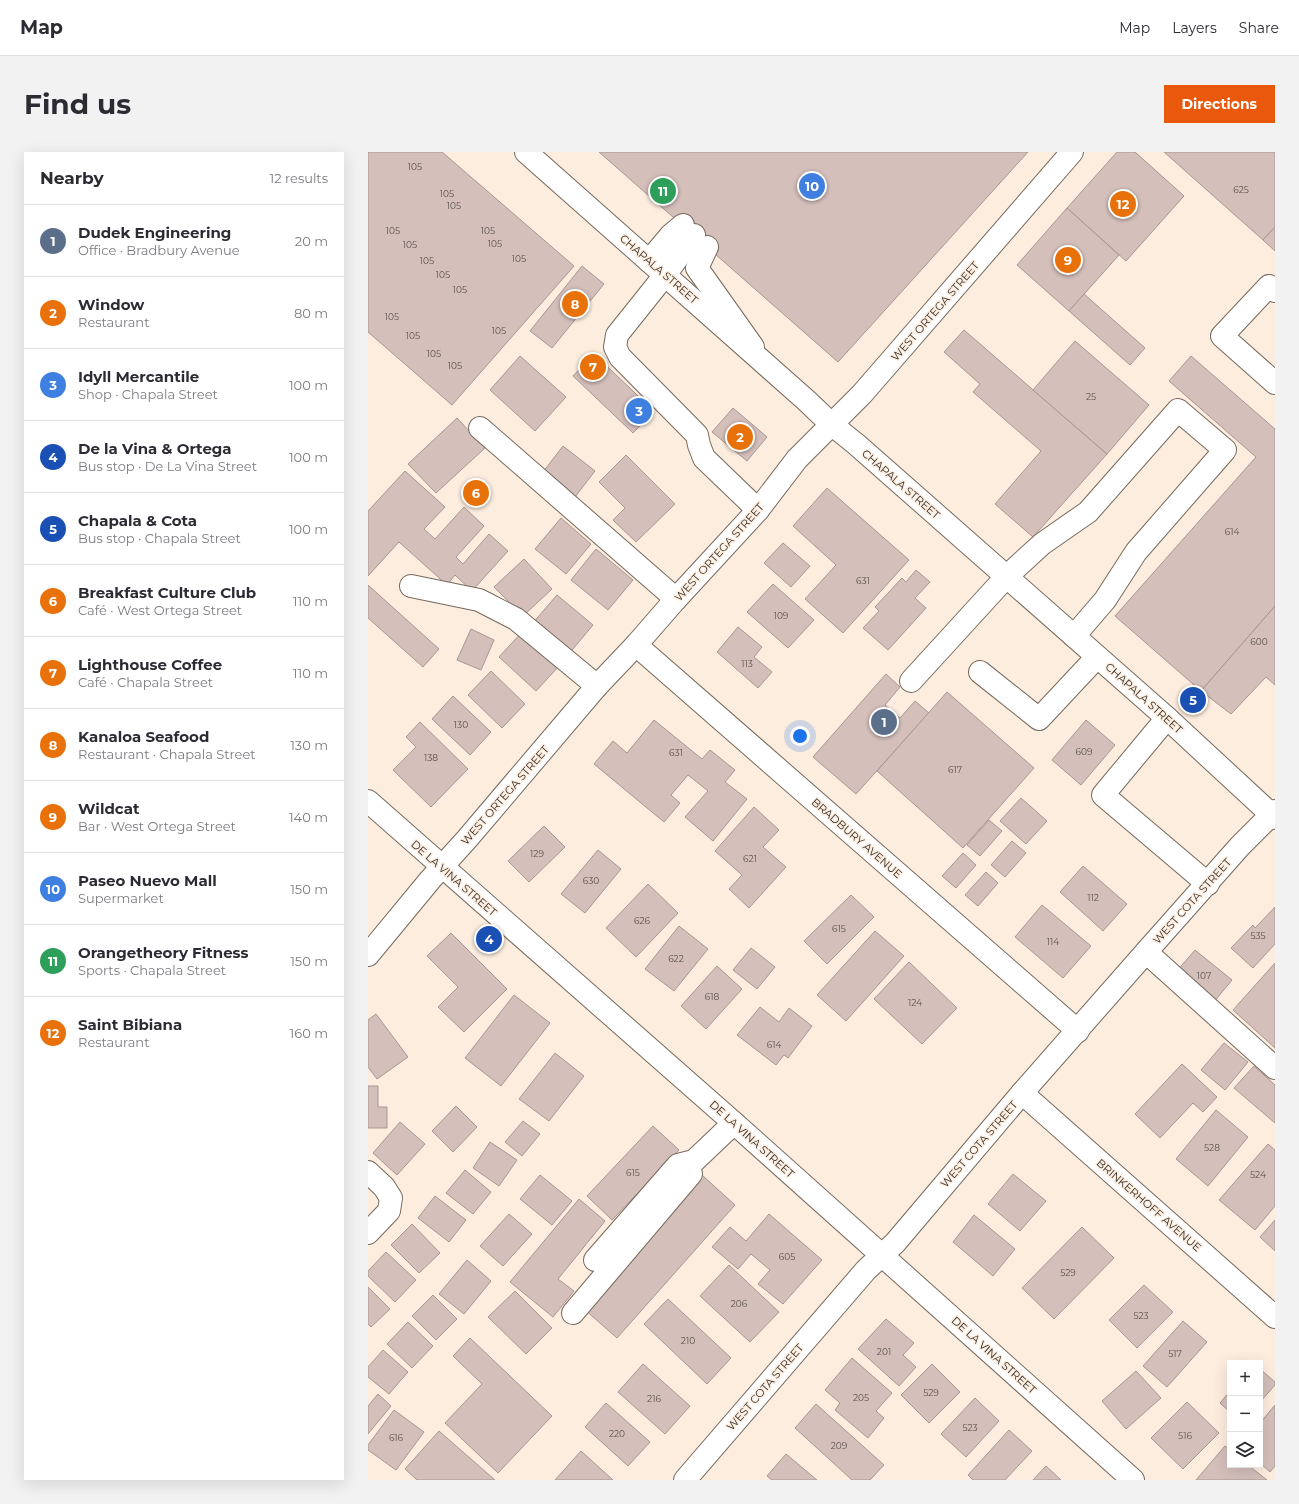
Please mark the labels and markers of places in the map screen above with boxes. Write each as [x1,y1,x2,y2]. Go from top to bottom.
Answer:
pin: 10 [799,171,825,201]
pin: 11 [650,176,676,206]
pin: 12 [1110,189,1136,219]
pin: 9 [1055,245,1081,275]
pin: 8 [562,289,588,319]
pin: 7 [580,352,606,382]
pin: 3 [626,396,652,426]
pin: 2 [727,422,753,452]
pin: 6 [463,478,489,508]
pin: 5 [1180,685,1206,715]
pin: 1 [871,707,897,737]
pin: 4 [476,924,502,954]

